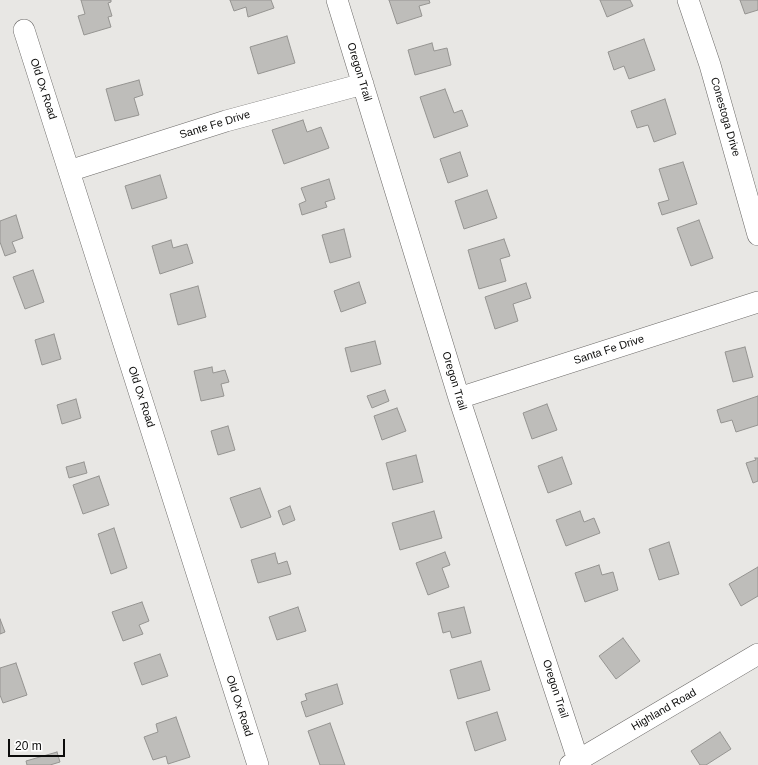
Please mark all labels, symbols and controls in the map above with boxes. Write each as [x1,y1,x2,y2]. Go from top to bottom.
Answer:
street label: Oregon Trail [344,41,374,103]
street label: Old Ox Road [27,57,59,121]
street label: Conestoga Drive [707,76,743,158]
street label: Sante Fe Drive [178,108,252,142]
street label: Santa Fe Drive [572,332,646,368]
street label: Oregon Trail [439,350,469,412]
street label: Old Ox Road [125,365,157,429]
street label: Oregon Trail [539,658,571,720]
street label: Old Ox Road [223,674,255,738]
street label: Highland Road [629,686,699,734]
scale bar [10,731,67,757]
text: 20 m [15,739,42,753]

